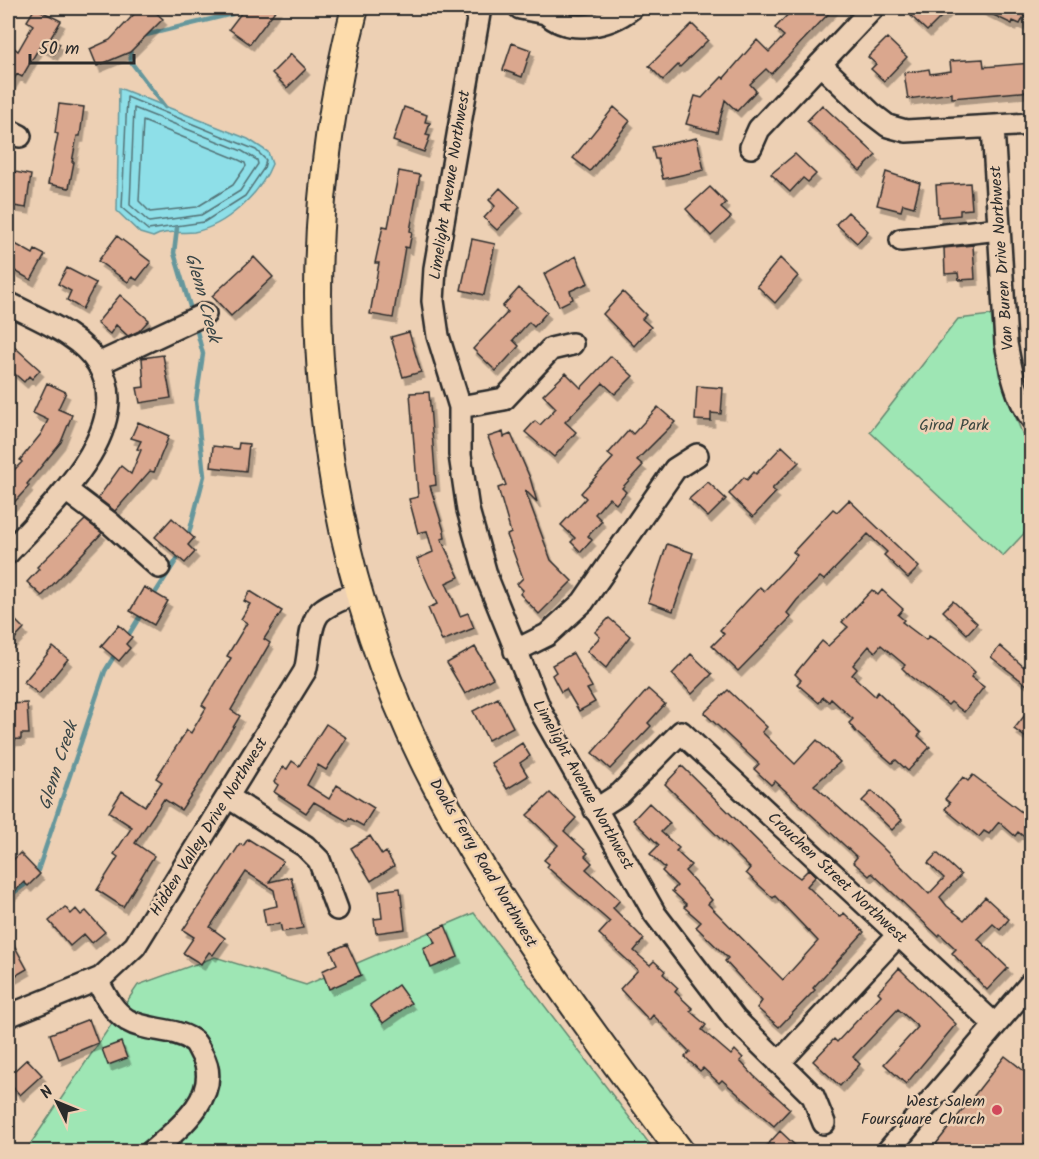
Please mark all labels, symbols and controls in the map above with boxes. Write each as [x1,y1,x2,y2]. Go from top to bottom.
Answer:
scale bar [30,27,134,65]
text: 50 m [39,35,79,64]
street label: Limelight Avenue Northwest [423,88,477,282]
street label: Van Buren Drive Northwest [983,164,1021,351]
water label: Glenn Creek [176,250,228,348]
park label: Girod Park [919,413,989,438]
street label: Limelight Avenue Northwest [526,695,641,876]
water label: Glenn Creek [31,716,88,814]
street label: Hidden Valley Drive Northwest [144,732,275,921]
street label: Doaks Ferry Road Northwest [422,774,544,953]
street label: Crouchen Street Northwest [761,806,913,950]
north arrow [27,1072,87,1132]
text: N [35,1081,60,1105]
place label: West Salem Foursquare Church [861,1089,985,1132]
marker: West Salem Foursquare Church [990,1103,1004,1117]

